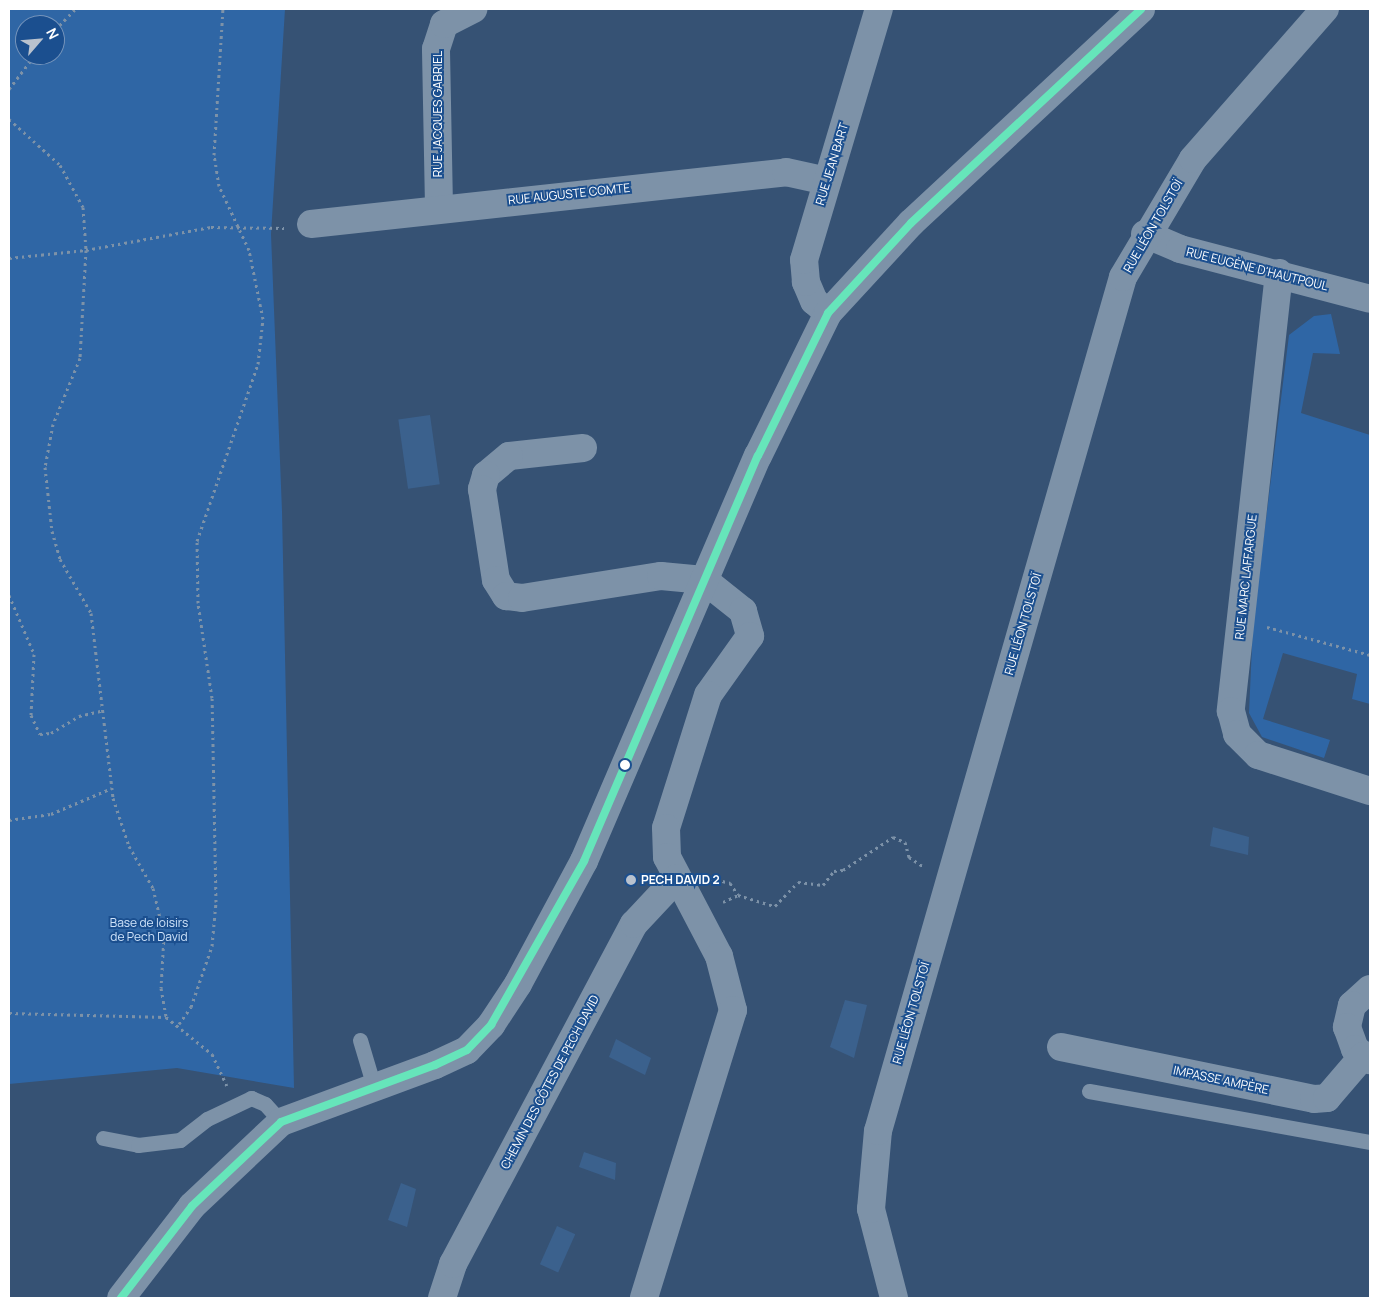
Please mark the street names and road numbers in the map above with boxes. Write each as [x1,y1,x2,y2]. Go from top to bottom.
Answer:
street label: RUE JACQUES GABRIEL [431,51,445,177]
street label: RUE JEAN BART [813,121,851,207]
street label: RUE LÉON TOLSTOÏ [1120,177,1186,275]
street label: RUE AUGUSTE COMTE [507,180,631,208]
street label: RUE EUGÈNE D'HAUTPOUL [1185,244,1329,294]
street label: RUE MARC LAFFARGUE [1232,514,1260,640]
street label: RUE LÉON TOLSTOÏ [1002,571,1044,677]
street label: RUE LÉON TOLSTOÏ [890,960,932,1066]
street label: CHEMIN DES CÔTES DE PECH DAVID [498,993,602,1171]
street label: IMPASSE AMPÈRE [1172,1063,1270,1097]

